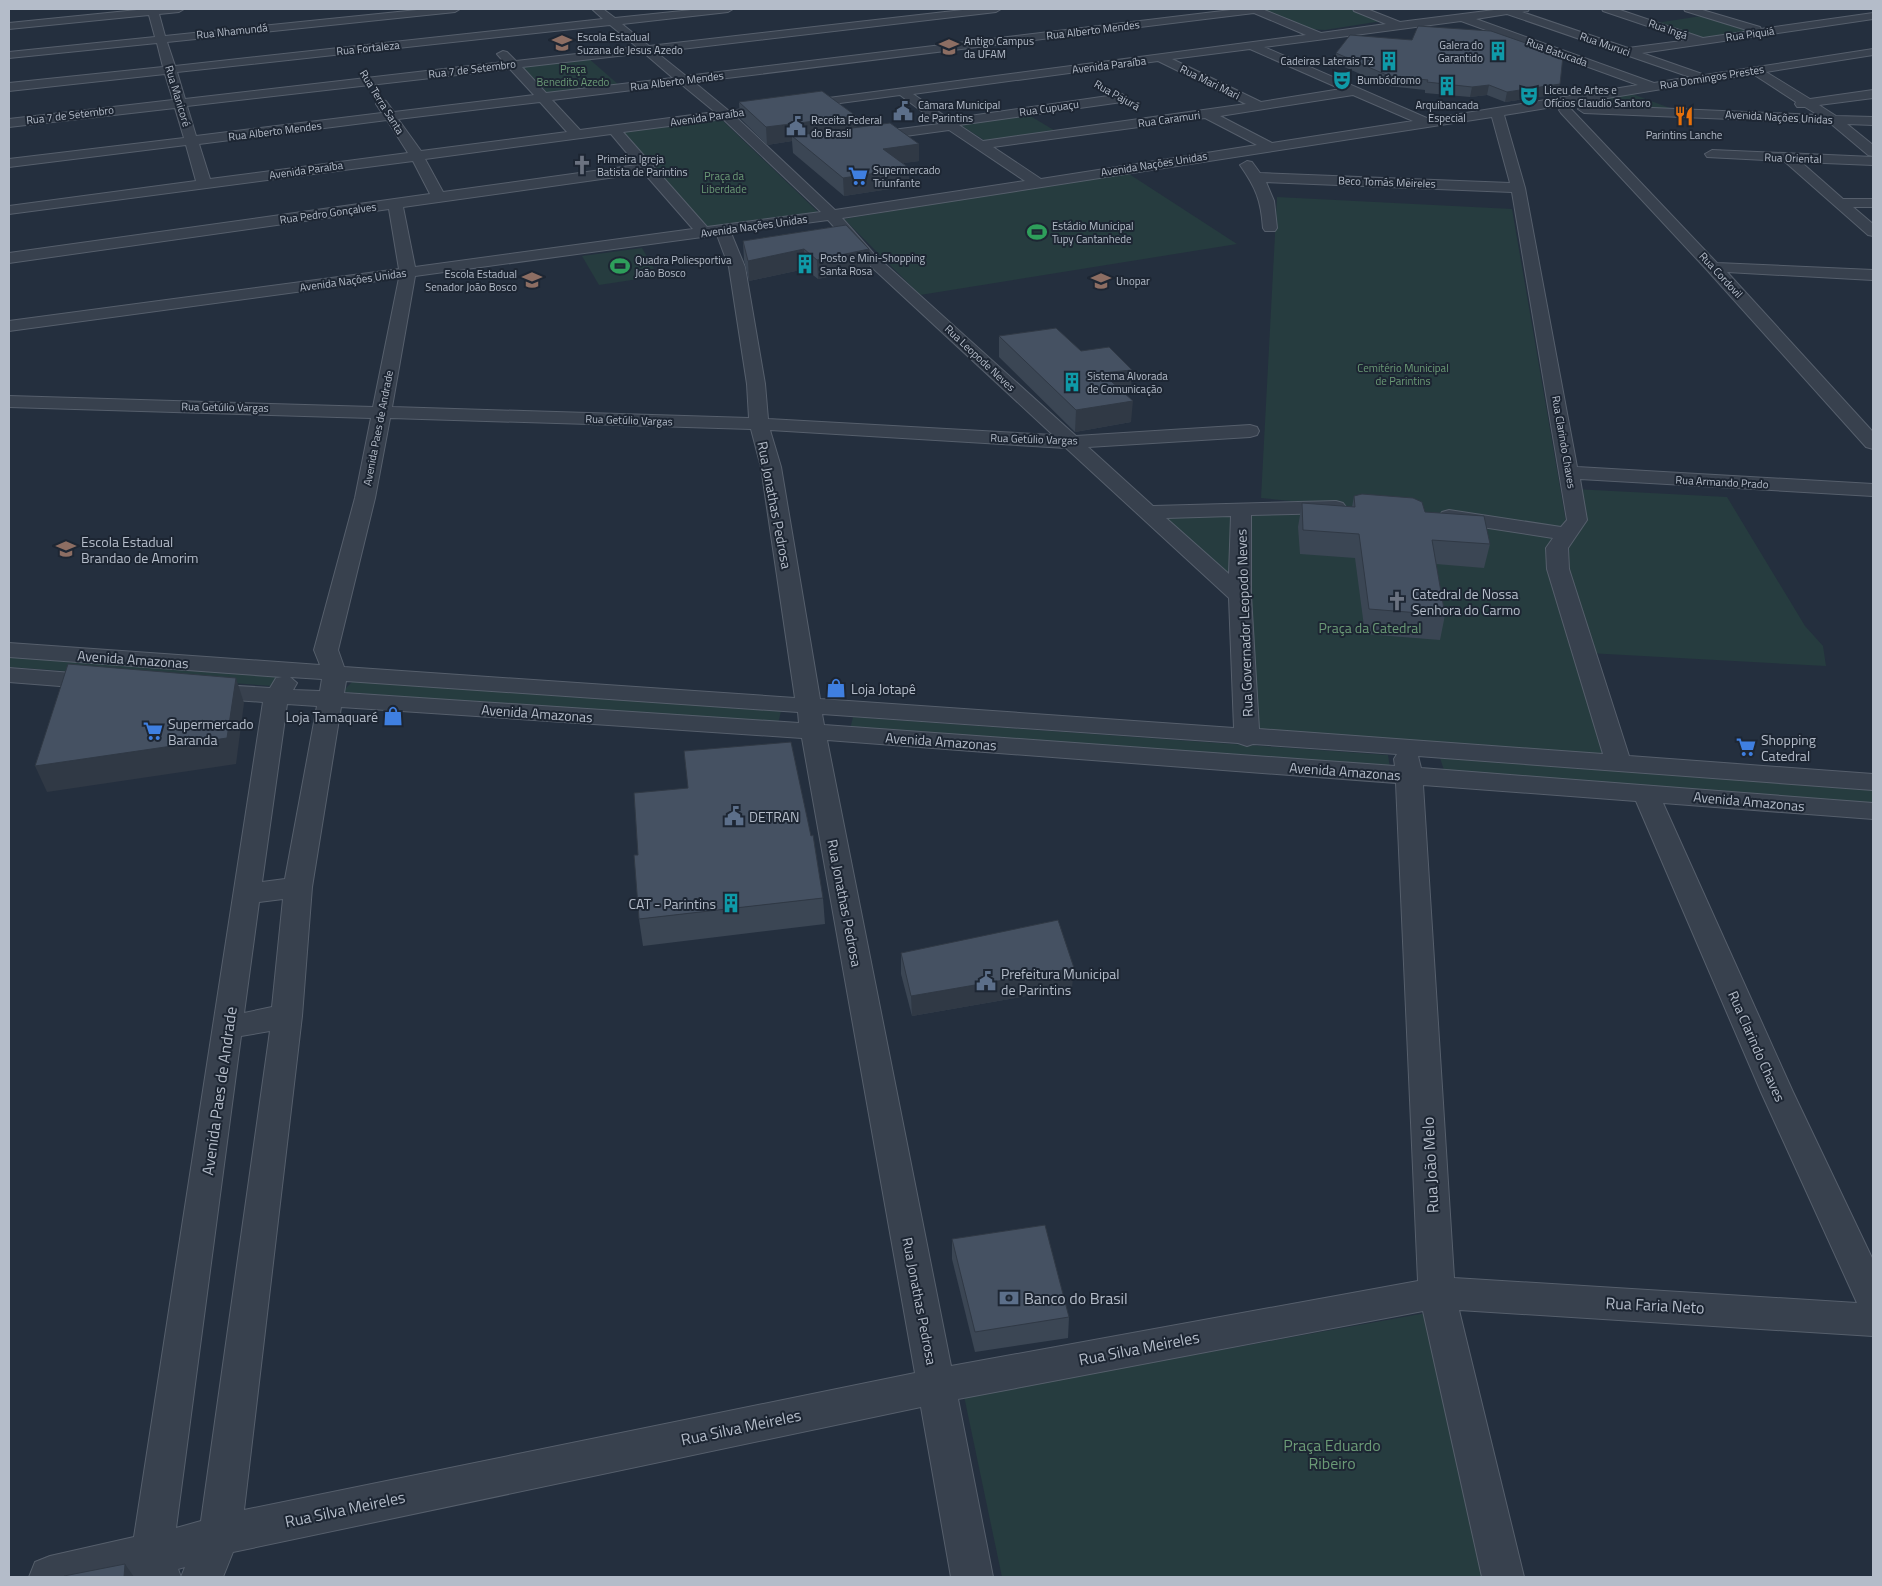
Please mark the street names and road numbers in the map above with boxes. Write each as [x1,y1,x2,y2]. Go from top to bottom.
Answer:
street label: Rua Ingá [1646,15,1690,43]
street label: Rua Alberto Mendes [1045,16,1141,44]
street label: Rua Nhamundá [196,19,269,43]
street label: Rua Piquiá [1725,23,1776,45]
street label: Rua Muruci [1578,28,1632,60]
street label: Rua Batucada [1524,34,1590,71]
street label: Rua Fortaleza [335,37,401,59]
street label: Avenida Paraíba [1071,52,1147,77]
street label: Rua 7 de Setembro [427,56,517,82]
street label: Rua Mari Mari [1177,61,1243,103]
street label: Rua Domingos Prestes [1659,61,1765,93]
street label: Rua Manicoré [161,63,195,129]
street label: Rua Terra Santa [356,67,408,138]
street label: Rua Alberto Mendes [629,67,725,95]
street label: Rua Pajurá [1091,76,1143,114]
street label: Rua Cupuaçu [1018,96,1080,120]
street label: Rua 7 de Setembro [25,102,115,128]
street label: Avenida Paraíba [669,104,745,130]
street label: Avenida Nações Unidas [1725,106,1833,128]
street label: Rua Caramuri [1137,107,1201,131]
street label: Rua Alberto Mendes [227,117,323,145]
street label: Avenida Nações Unidas [1100,148,1208,180]
street label: Rua Oriental [1764,149,1822,167]
street label: Avenida Paraíba [268,157,344,183]
street label: Beco Tomás Meireles [1338,172,1436,192]
street label: Rua Pedro Gonçalves [279,198,377,228]
street label: Avenida Nações Unidas [700,211,808,241]
street label: Rua Cordovil [1695,248,1747,302]
street label: Avenida Nações Unidas [299,265,407,295]
street label: Rua Leopode Neves [941,321,1019,395]
street label: Avenida Paes de Andrade [359,369,397,487]
street label: Rua Clarindo Chaves [1548,394,1580,490]
street label: Rua Getúlio Vargas [181,398,269,416]
street label: Rua Getúlio Vargas [585,410,673,430]
street label: Rua Getúlio Vargas [990,429,1078,449]
street label: Rua Jonathas Pedrosa [752,439,798,571]
street label: Rua Armando Prado [1675,472,1769,492]
street label: Rua Governador Leopodo Neves [1230,529,1258,717]
street label: Avenida Amazonas [77,645,189,673]
street label: Avenida Amazonas [481,699,593,727]
street label: Avenida Amazonas [885,727,997,755]
street label: Avenida Amazonas [1289,757,1401,785]
street label: Avenida Amazonas [1692,786,1806,816]
street label: Rua Jonathas Pedrosa [822,837,868,969]
street label: Rua Clarindo Chaves [1723,987,1791,1105]
street label: Avenida Paes de Andrade [195,1005,243,1177]
street label: Rua João Melo [1415,1116,1445,1214]
street label: Rua Jonathas Pedrosa [897,1235,943,1367]
street label: Rua Faria Neto [1605,1290,1705,1320]
street label: Rua Silva Meireles [1077,1325,1201,1371]
street label: Rua Silva Meireles [679,1403,803,1451]
street label: Rua Silva Meireles [283,1485,407,1533]

